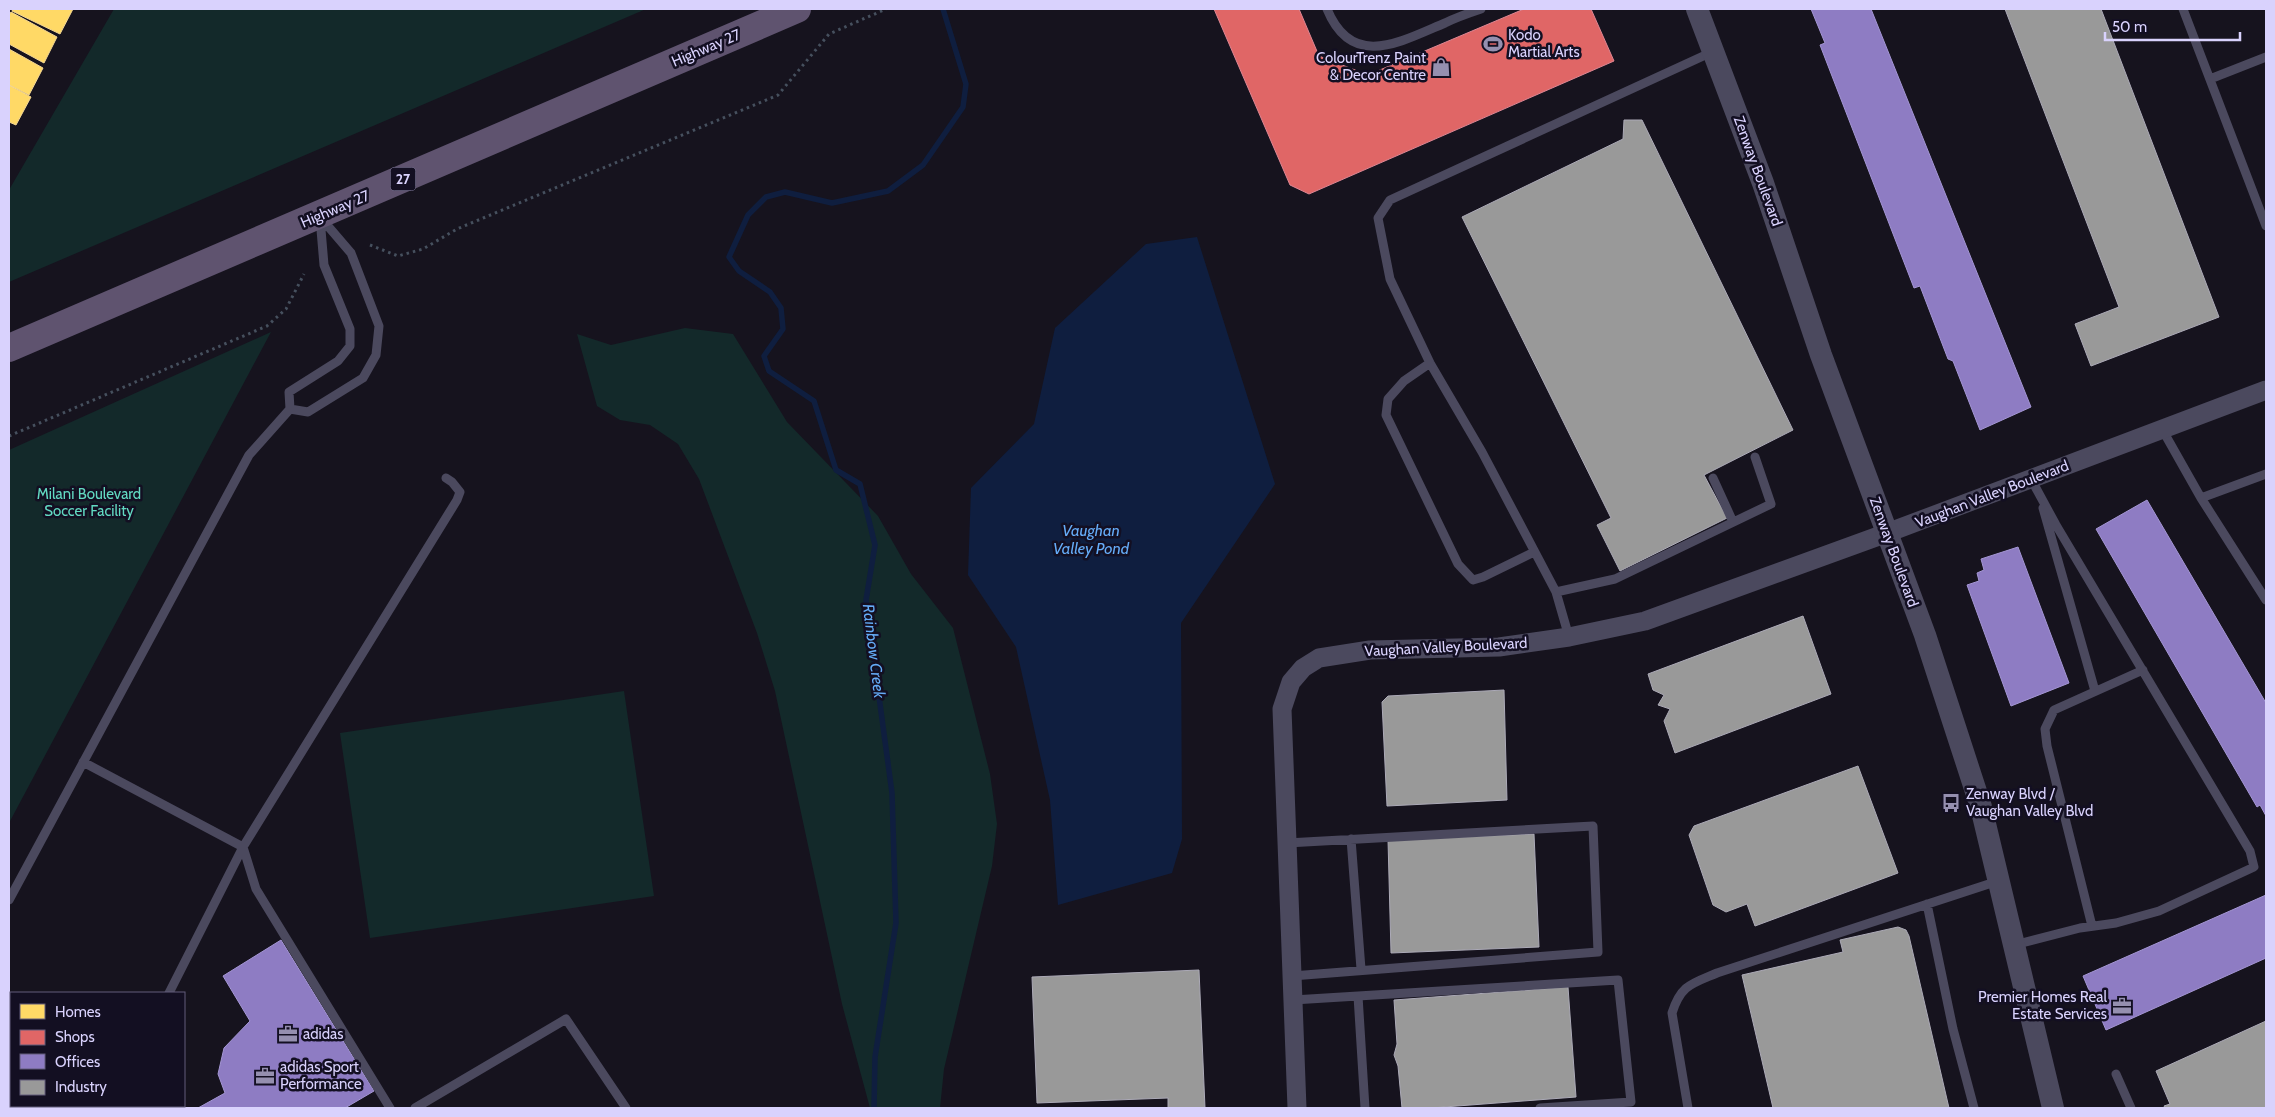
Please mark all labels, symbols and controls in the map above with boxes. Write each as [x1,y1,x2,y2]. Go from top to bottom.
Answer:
scale bar [2105,10,2240,42]
text: 50 m [2112,18,2147,36]
street label: Highway 27 [669,25,744,71]
place label: Kodo Martial Arts [1508,26,1580,61]
sports icon: Kodo Martial Arts [1482,33,1504,55]
place label: ColourTrenz Paint & Decor Centre [1316,49,1426,84]
shop icon: ColourTrenz Paint & Decor Centre [1430,56,1452,78]
street label: Zenway Boulevard [1730,113,1786,229]
road number: 27 [390,168,416,190]
street label: Highway 27 [298,186,373,232]
street label: Vaughan Valley Boulevard [1913,456,2071,532]
park label: Milani Boulevard Soccer Facility [37,485,141,520]
street label: Zenway Boulevard [1866,494,1922,610]
water label: Vaughan Valley Pond [1053,521,1130,558]
water label: Rainbow Creek [859,603,889,700]
street label: Vaughan Valley Boulevard [1364,634,1528,660]
place label: Zenway Blvd / Vaughan Valley Blvd [1966,785,2093,820]
bus stop icon: Zenway Blvd / Vaughan Valley Blvd [1940,792,1962,814]
place label: Premier Homes Real Estate Services [1978,988,2107,1023]
legend [10,992,185,1107]
office icon: Premier Homes Real Estate Services [2111,995,2133,1017]
text: Homes [55,1003,101,1021]
office icon: adidas [277,1023,299,1045]
place label: adidas [303,1025,343,1043]
text: Shops [55,1028,95,1046]
text: Offices [55,1053,100,1071]
place label: adidas Sport Performance [280,1058,362,1093]
office icon: adidas Sport Performance [254,1065,276,1087]
text: Industry [55,1078,107,1096]

